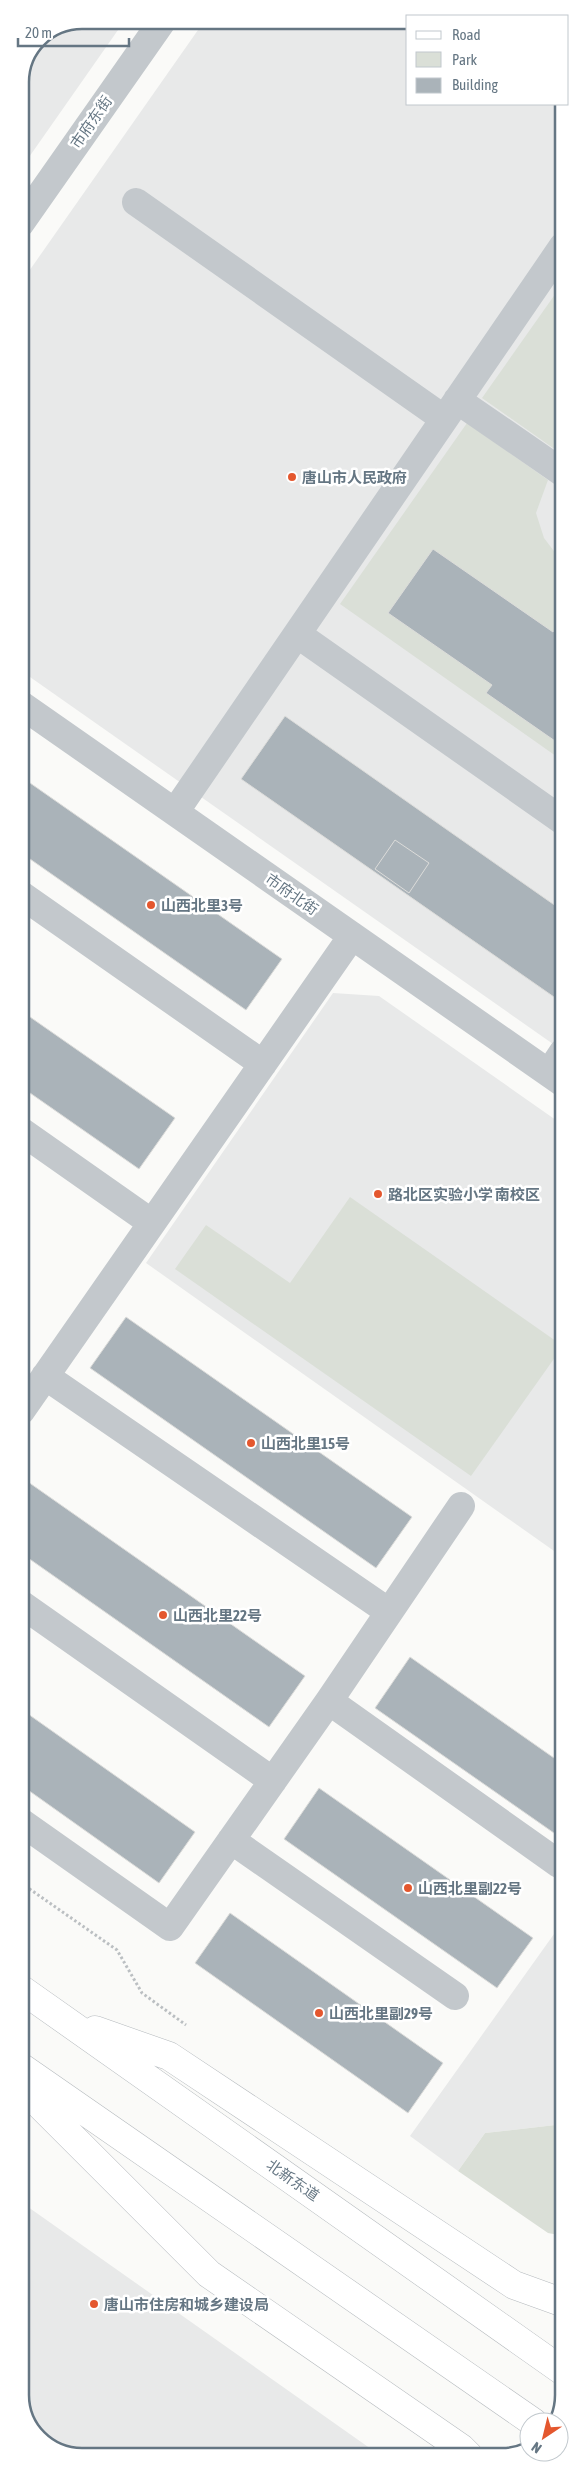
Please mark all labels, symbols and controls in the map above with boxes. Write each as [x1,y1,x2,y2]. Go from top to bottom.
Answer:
scale bar [18,15,129,47]
legend [406,15,569,105]
text: 20 m [25,24,52,41]
text: Road [452,26,481,43]
text: Park [452,51,477,68]
text: Building [452,76,498,93]
street label: 市府东街 [67,93,115,151]
place label: 唐山市人民政府 [302,469,407,486]
marker: 唐山市人民政府 [286,471,298,483]
street label: 市府北街 [263,870,321,918]
place label: 山西北里3号 [161,897,243,914]
marker: 山西北里3号 [145,899,157,911]
place label: 路北区实验小学 南校区 [388,1186,540,1203]
marker: 路北区实验小学 南校区 [372,1188,384,1200]
place label: 山西北里15号 [261,1435,350,1452]
marker: 山西北里15号 [245,1437,257,1449]
place label: 山西北里22号 [173,1607,262,1624]
marker: 山西北里22号 [157,1609,169,1621]
place label: 山西北里副22号 [418,1880,522,1897]
marker: 山西北里副22号 [402,1882,414,1894]
place label: 山西北里副29号 [329,2005,433,2022]
marker: 山西北里副29号 [313,2007,325,2019]
street label: 北新东道 [264,2156,322,2204]
place label: 唐山市住房和城乡建设局 [104,2296,269,2313]
marker: 唐山市住房和城乡建设局 [88,2298,100,2310]
north arrow [519,2412,569,2462]
text: N [529,2439,545,2457]

